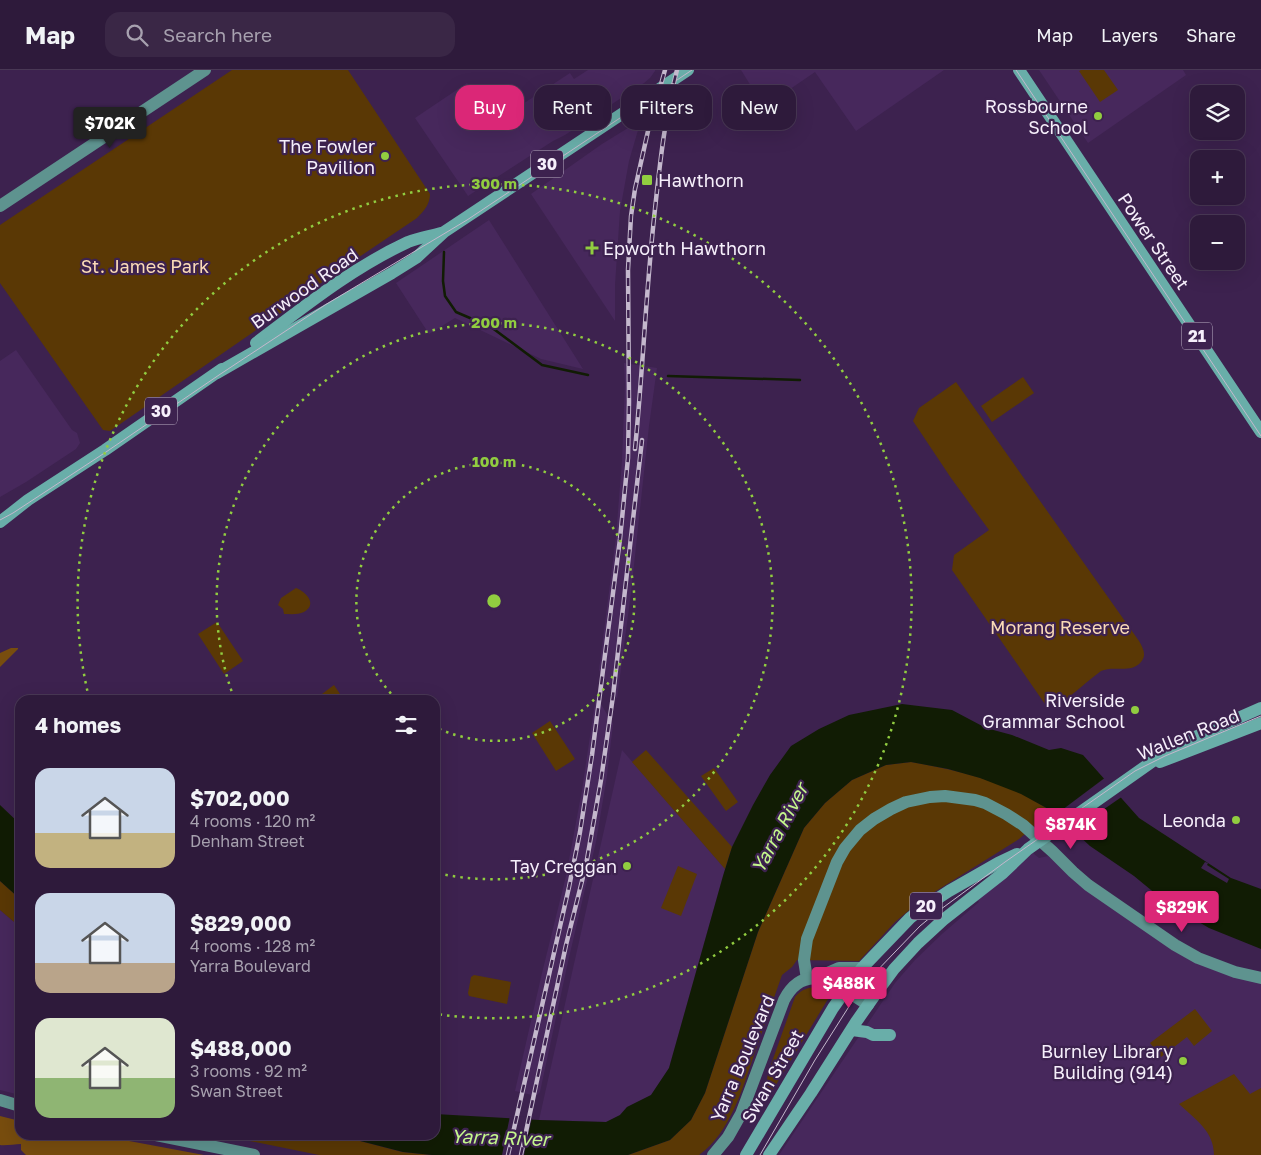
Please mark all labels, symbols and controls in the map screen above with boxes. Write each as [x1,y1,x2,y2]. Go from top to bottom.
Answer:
search box [105,12,455,57]
text: Map [25,20,75,49]
icon: search [123,21,151,49]
text: Search here [163,23,272,46]
text: Map [1036,24,1073,46]
text: Layers [1101,24,1158,46]
text: Share [1186,24,1236,46]
chip: Buy [455,85,524,130]
chip: Rent [534,85,611,130]
chip: Filters [621,85,712,130]
chip: New [722,85,796,130]
map controls [1190,85,1245,270]
button: layers [1190,85,1245,140]
place label: Rossbourne School [985,95,1088,138]
pin: $702K [75,106,145,149]
marker: Rossbourne School [1092,110,1104,122]
text: $702K [84,113,136,133]
place label: The Fowler Pavilion [279,135,375,178]
marker: The Fowler Pavilion [379,150,391,162]
road number: 30 [531,150,563,178]
button: + [1190,150,1245,205]
place label: Hawthorn [658,169,744,191]
marker: Hawthorn [640,173,654,187]
text: 300 m [471,174,517,192]
street label: Power Street [1114,188,1194,294]
button: − [1190,215,1245,270]
place label: Epworth Hawthorn [603,237,766,259]
marker: Epworth Hawthorn [585,241,599,255]
street label: Burwood Road [246,243,362,333]
park label: St. James Park [81,255,209,277]
text: 200 m [471,313,517,331]
road number: 21 [1182,322,1212,350]
road number: 30 [145,398,177,424]
text: 100 m [472,452,516,470]
centre of rings [485,592,503,610]
park label: Morang Reserve [990,616,1130,638]
place label: Riverside Grammar School [982,689,1125,732]
marker: Riverside Grammar School [1129,704,1141,716]
street label: Wallen Road [1134,704,1242,764]
icon: filters [392,711,420,739]
text: 4 homes [35,712,121,738]
water label: Yarra River [746,777,813,877]
text: $702,000 [190,785,290,811]
icon: home [75,788,135,848]
pin: $874K [1036,808,1106,850]
place label: Leonda [1162,809,1226,831]
text: 4 rooms · 120 m² [190,811,315,831]
text: $874K [1045,814,1097,834]
marker: Leonda [1230,814,1242,826]
text: Denham Street [190,831,305,851]
place label: Tay Creggan [510,855,617,877]
marker: Tay Creggan [621,860,633,872]
pin: $829K [1147,890,1217,933]
road number: 20 [910,892,942,919]
text: $829K [1156,897,1208,917]
text: $829,000 [190,910,291,936]
icon: home [75,913,135,973]
text: 4 rooms · 128 m² [190,936,315,956]
text: Yarra Boulevard [190,956,311,976]
pin: $488K [814,966,884,1009]
text: $488K [823,973,875,993]
street label: Yarra Boulevard [705,991,779,1125]
street label: Swan Street [736,1025,808,1127]
text: $488,000 [190,1035,292,1061]
icon: home [75,1038,135,1098]
place label: Burnley Library Building (914) [1041,1040,1173,1083]
marker: Burnley Library Building (914) [1177,1055,1189,1067]
text: 3 rooms · 92 m² [190,1061,307,1081]
text: Swan Street [190,1081,283,1101]
water label: Yarra River [451,1124,552,1150]

